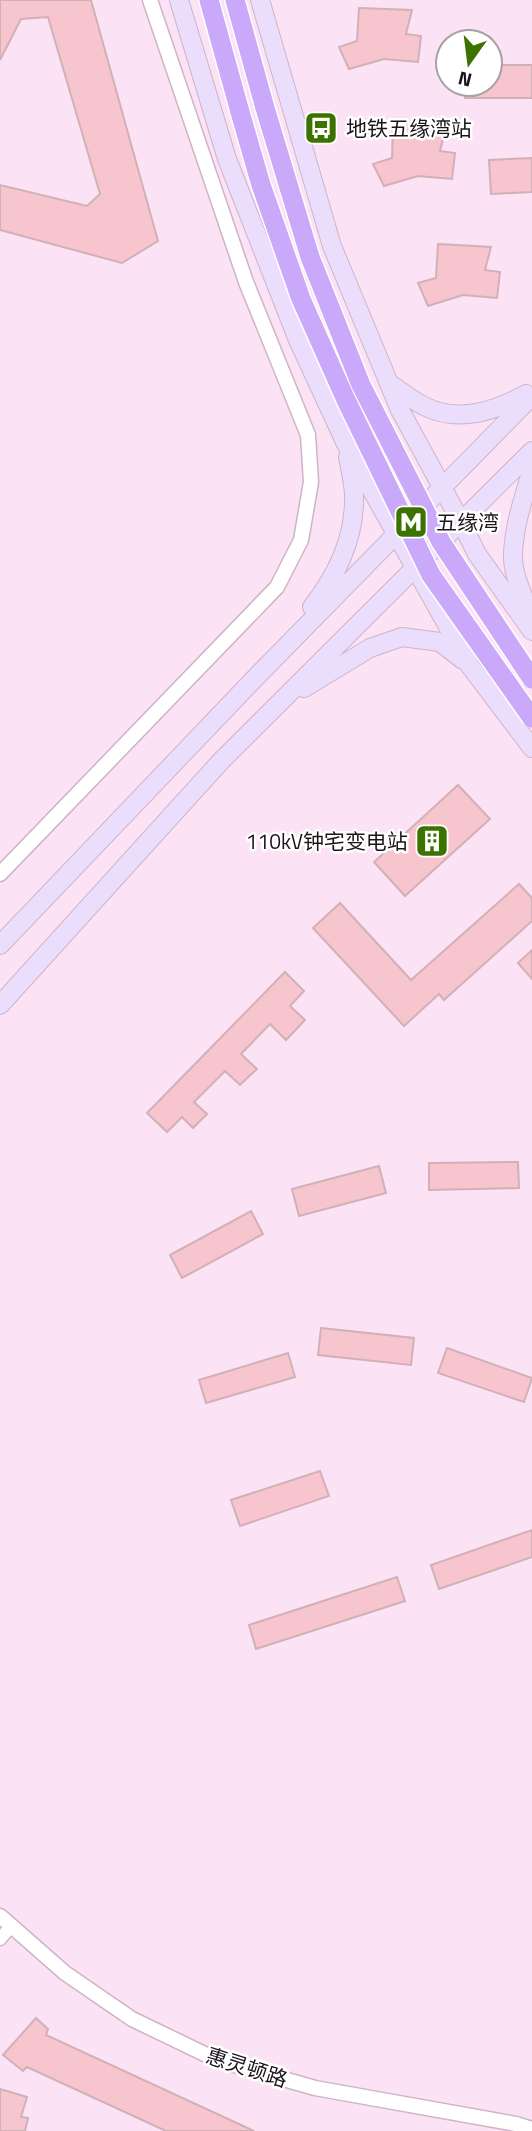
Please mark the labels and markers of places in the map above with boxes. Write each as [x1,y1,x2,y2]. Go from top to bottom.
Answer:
bus stop icon: 地铁五缘湾站 [302,109,340,147]
place label: 地铁五缘湾站 [346,112,472,144]
metro station icon: 五缘湾 [392,503,430,541]
place label: 五缘湾 [436,506,499,538]
building icon: 110kV钟宅变电站 [413,822,451,860]
place label: 110kV钟宅变电站 [246,825,408,857]

